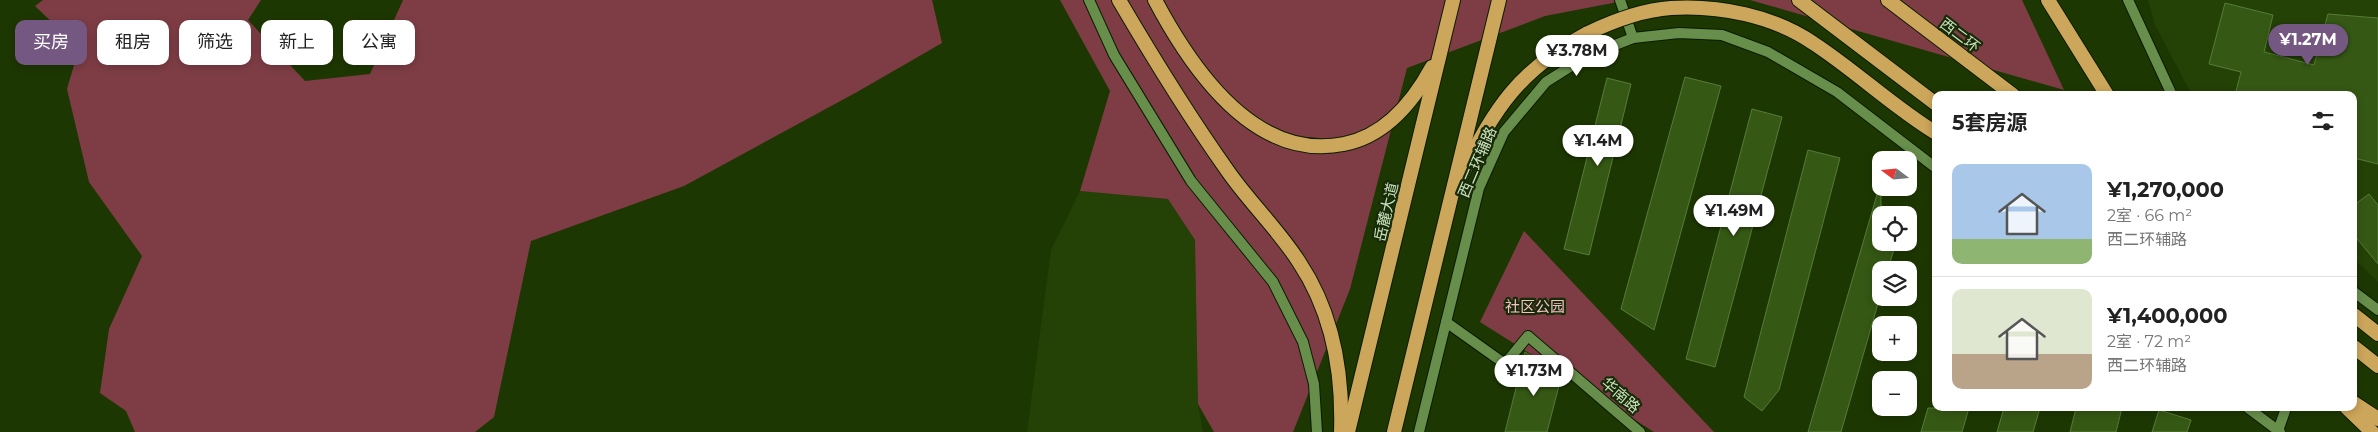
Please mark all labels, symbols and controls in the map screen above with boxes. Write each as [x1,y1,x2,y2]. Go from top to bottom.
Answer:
street label: 西二环 [1936,14,1984,56]
chip: 买房 [15,20,87,65]
chip: 租房 [97,20,169,65]
chip: 筛选 [179,20,251,65]
chip: 新上 [261,20,333,65]
chip: 公寓 [343,20,415,65]
pin: ¥1.27M [2267,23,2349,66]
text: ¥1.27M [2279,30,2337,49]
pin: ¥3.78M [1536,34,1618,77]
text: ¥3.78M [1547,41,1607,60]
icon: filters [2309,107,2337,135]
text: 5套房源 [1952,110,2028,135]
street label: 西二环辅路 [1454,124,1500,200]
pin: ¥1.4M [1563,124,1633,167]
text: ¥1.4M [1573,131,1623,150]
north arrow [1872,151,1918,196]
map controls [1872,151,1917,416]
text: ¥1,270,000 [2107,177,2224,202]
street label: 岳麓大道 [1370,181,1402,243]
icon: home [1992,184,2052,244]
pin: ¥1.49M [1693,194,1775,237]
text: ¥1.49M [1704,201,1764,220]
button: locate [1872,206,1917,251]
text: 2室 · 66 m² [2107,206,2192,225]
text: 西二环辅路 [2107,230,2187,249]
button: layers [1872,261,1917,306]
park label: 社区公园 [1505,297,1565,316]
text: ¥1,400,000 [2107,303,2228,328]
icon: home [1992,309,2052,369]
button: + [1872,316,1917,361]
text: 2室 · 72 m² [2107,332,2191,351]
pin: ¥1.73M [1493,354,1575,397]
text: 西二环辅路 [2107,356,2187,375]
text: ¥1.73M [1505,361,1563,380]
button: − [1872,371,1917,416]
street label: 华南路 [1598,373,1644,417]

